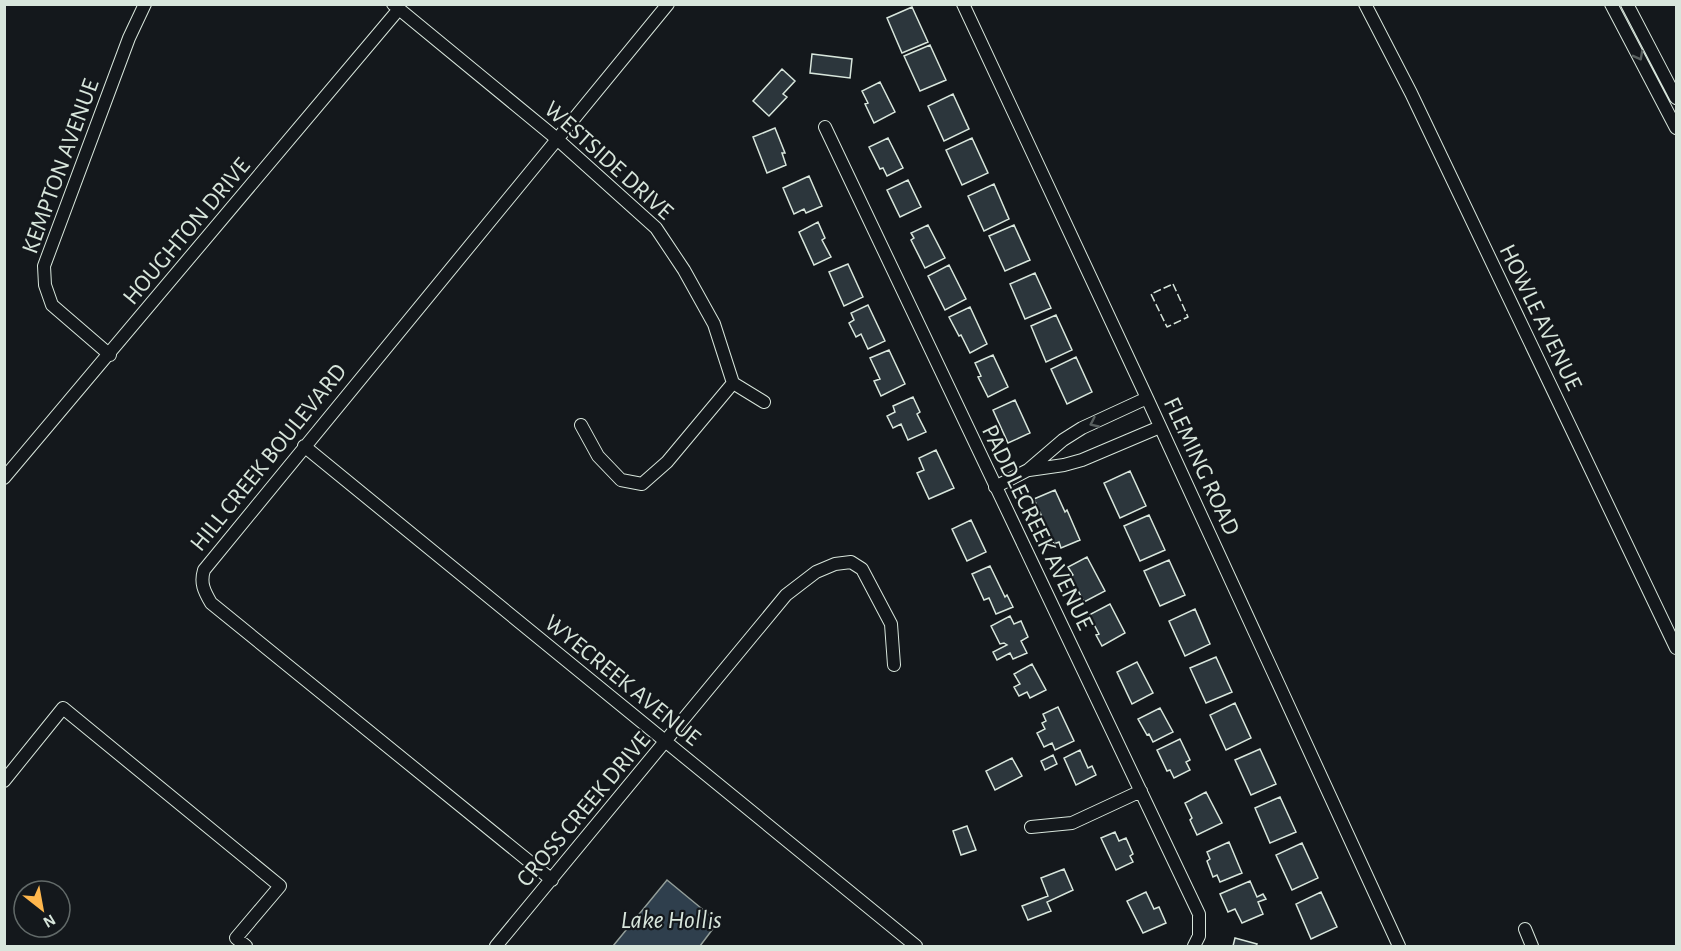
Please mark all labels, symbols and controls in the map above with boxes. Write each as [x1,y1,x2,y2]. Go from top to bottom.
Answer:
one-way arrow [1632,50,1643,61]
street label: KEMPTON AVENUE [18,75,104,257]
street label: WESTSIDE DRIVE [539,97,678,225]
street label: HOUGHTON DRIVE [119,153,255,309]
street label: HOWLE AVENUE [1494,241,1586,395]
street label: HILL CREEK BOULEVARD [186,359,351,556]
street label: FLEMING ROAD [1159,394,1243,539]
one-way arrow [1090,415,1101,427]
street label: PADDLECREEK AVENUE [977,421,1097,634]
street label: WYECREEK AVENUE [540,611,705,751]
street label: CROSS CREEK DRIVE [512,728,655,891]
north arrow [12,879,72,939]
water label: Lake Hollis [621,907,721,933]
text: N [40,911,58,931]

